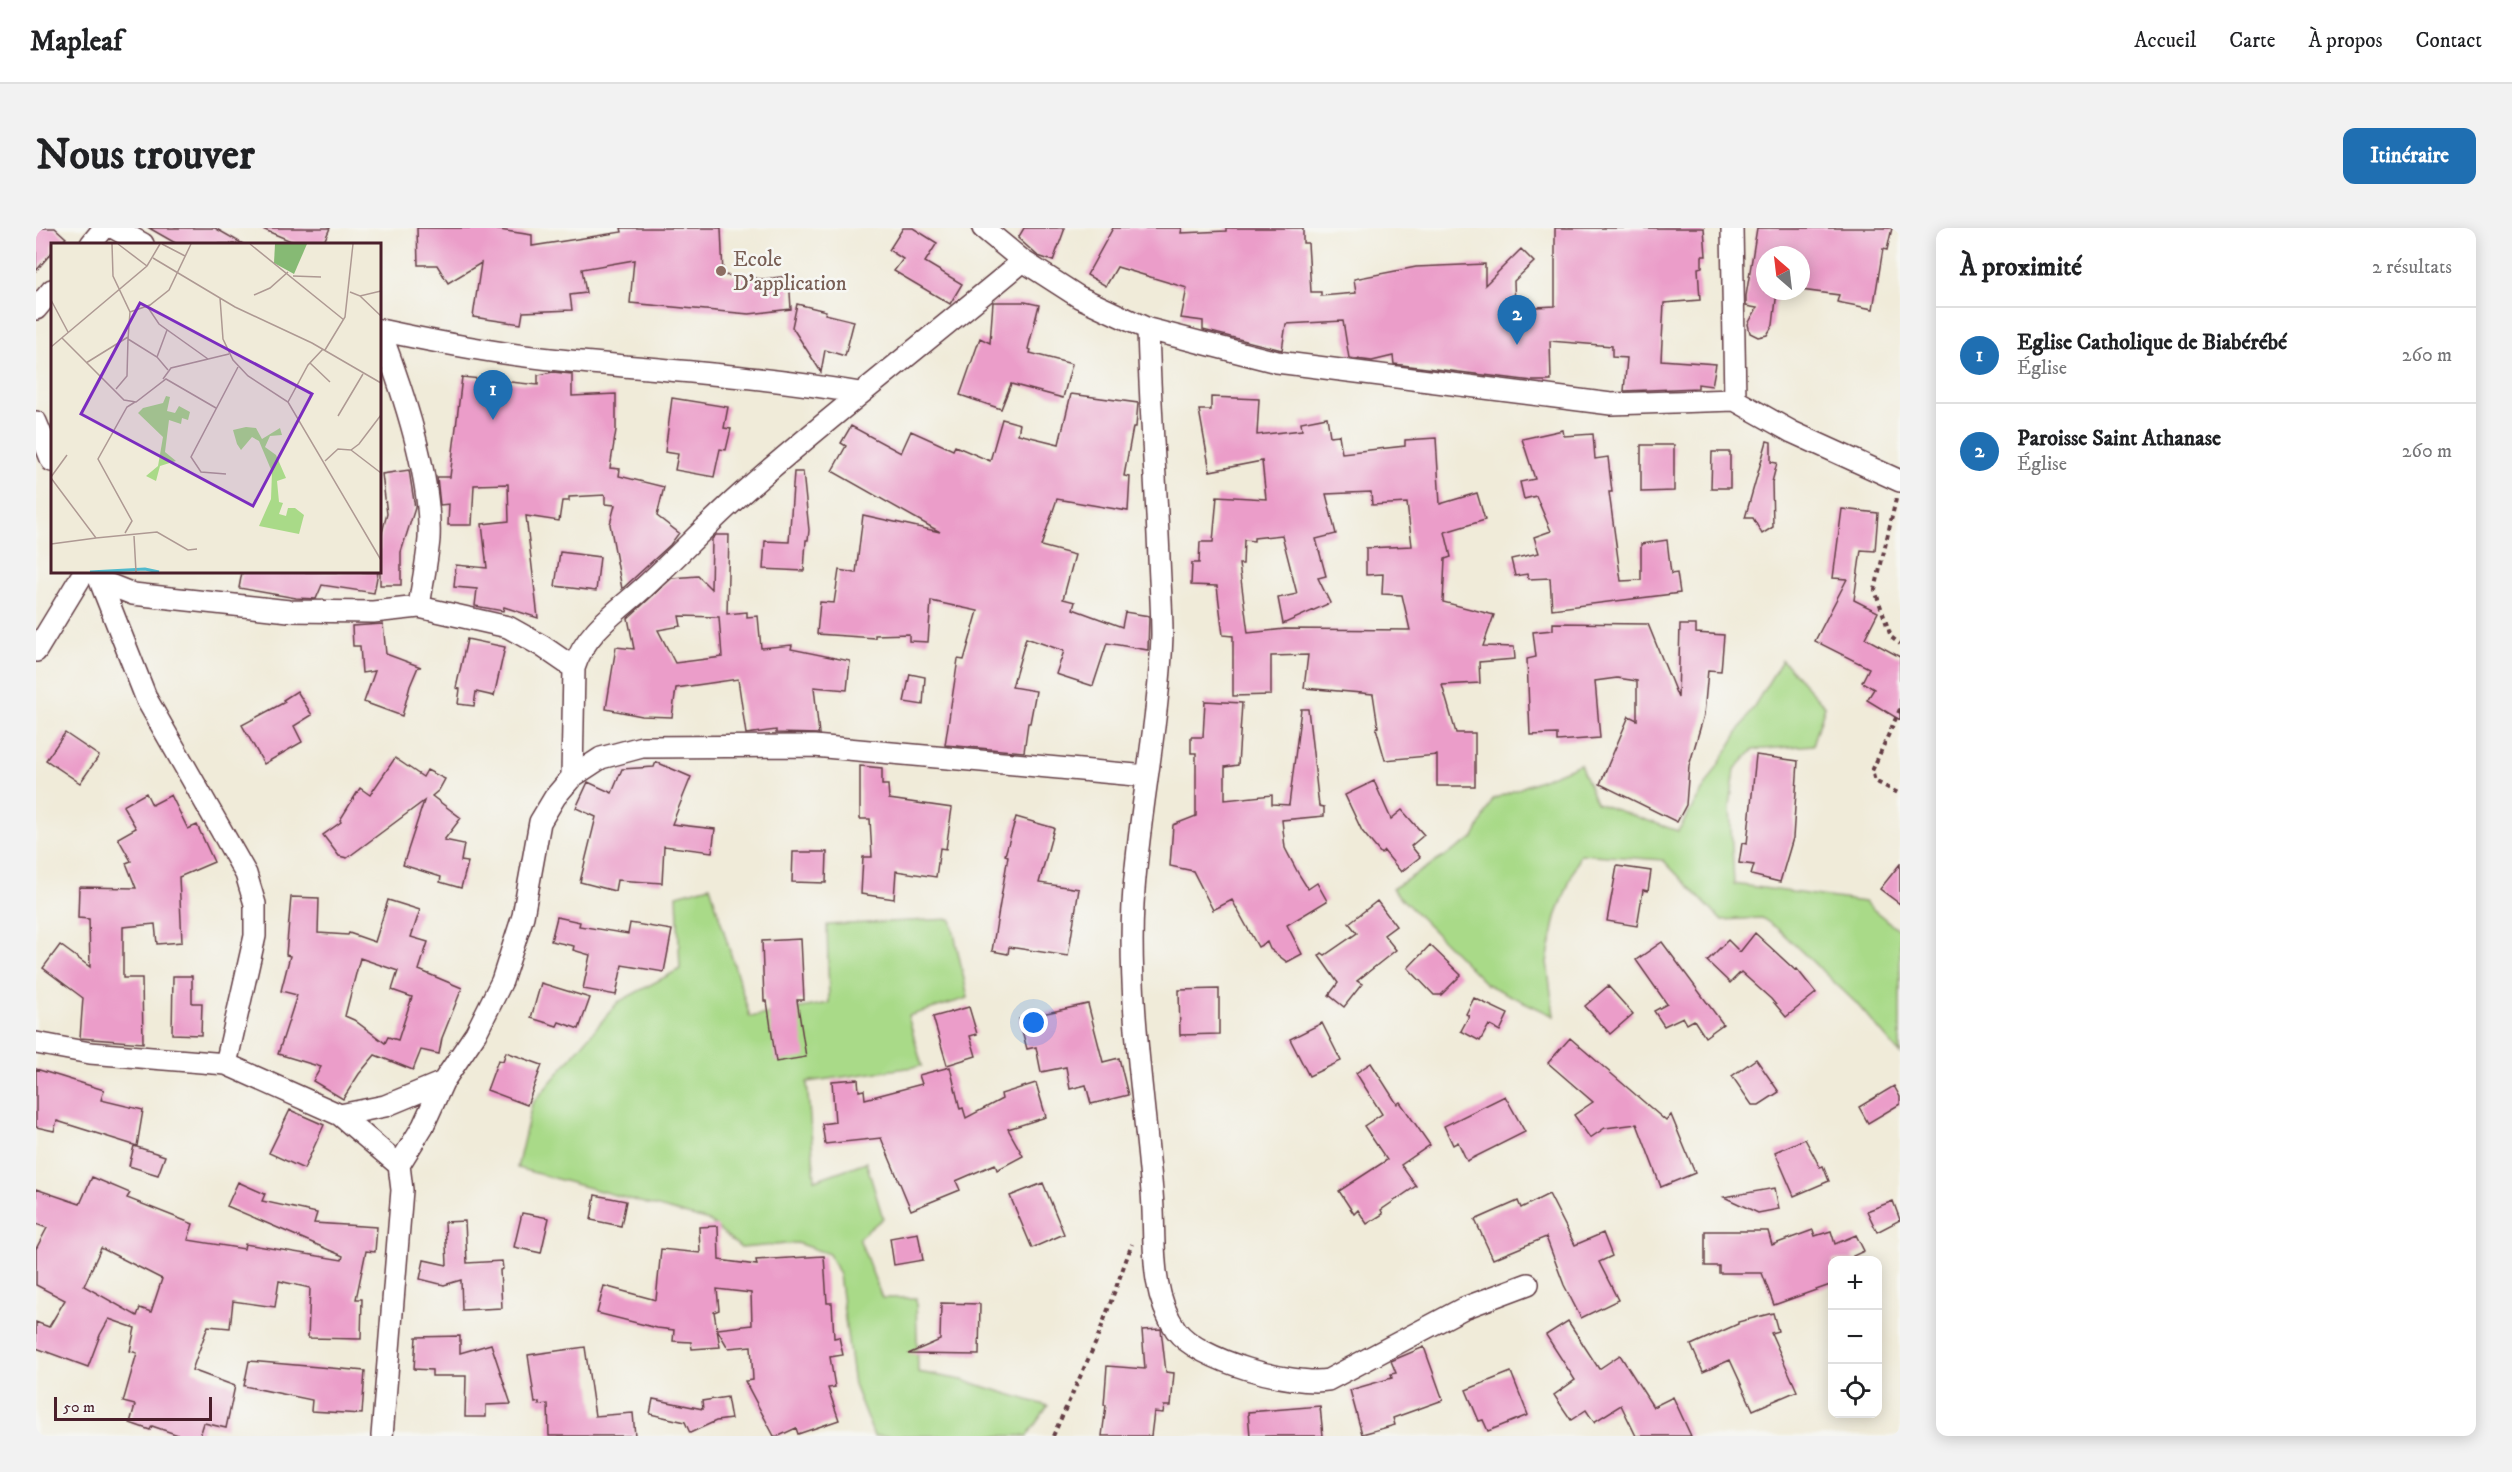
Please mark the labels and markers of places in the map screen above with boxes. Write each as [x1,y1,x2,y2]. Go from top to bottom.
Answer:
place label: Ecole D'application [733,247,847,297]
marker: Ecole D'application [714,264,728,278]
pin: 2 [1498,296,1536,345]
pin: 1 [474,370,512,420]

